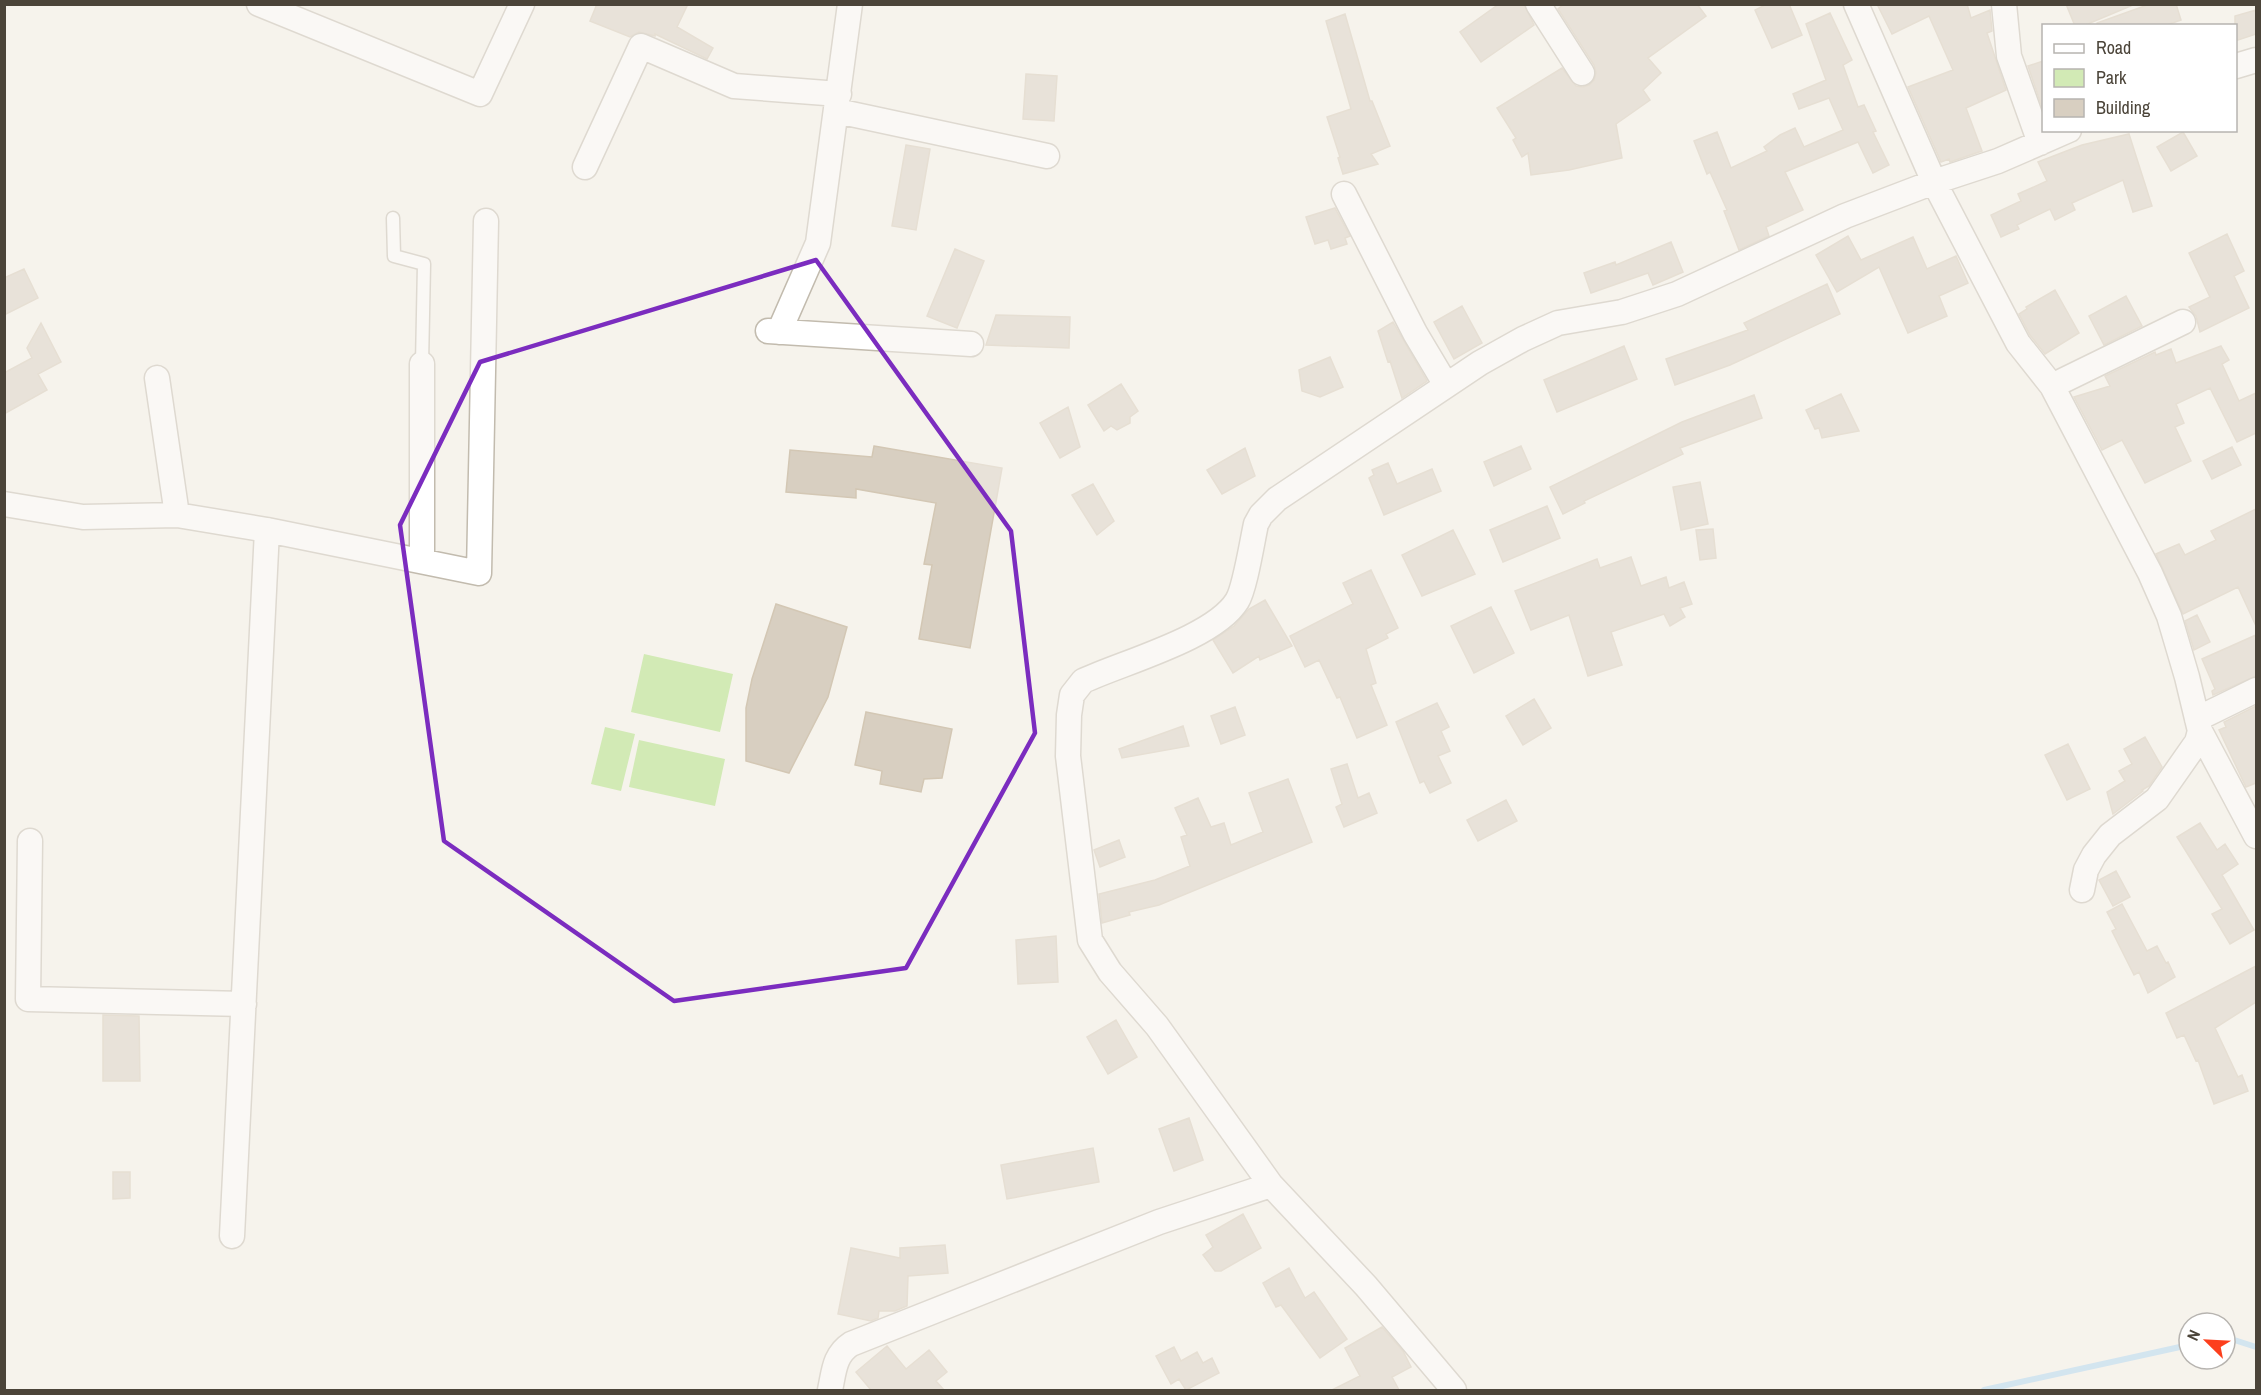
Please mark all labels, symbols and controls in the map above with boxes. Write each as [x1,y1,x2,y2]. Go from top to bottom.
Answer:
legend [2042,24,2237,132]
text: Road [2096,35,2131,60]
text: Park [2096,65,2127,90]
text: Building [2096,95,2151,120]
north arrow [2177,1311,2237,1371]
text: N [2181,1326,2205,1344]

